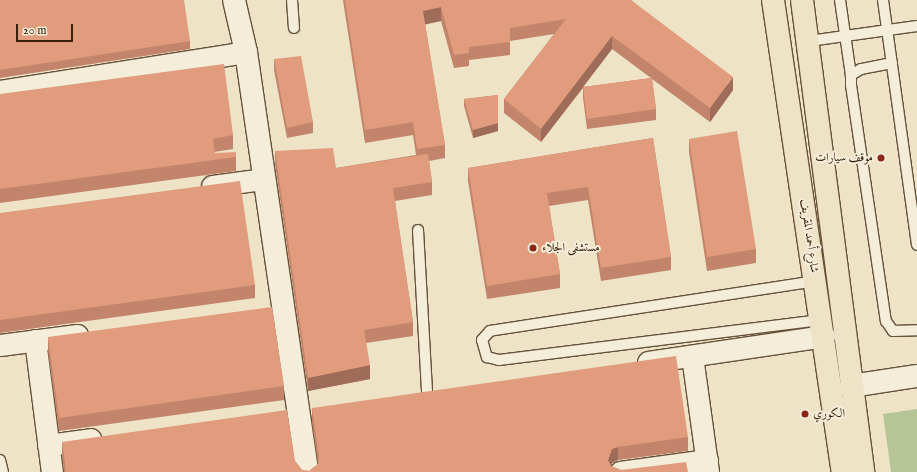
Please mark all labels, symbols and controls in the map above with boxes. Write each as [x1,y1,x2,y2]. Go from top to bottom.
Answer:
scale bar [18,16,75,42]
text: 20 m [23,23,46,38]
place label: موقف سيارات [815,151,873,165]
marker: موقف سيارات [876,153,886,163]
street label: شارع أحمد المقريف [797,198,821,274]
place label: مستشفى الجلاء [542,241,600,255]
marker: مستشفى الجلاء [527,242,539,254]
place label: الكوري [813,407,845,421]
marker: الكوري [800,409,810,419]

